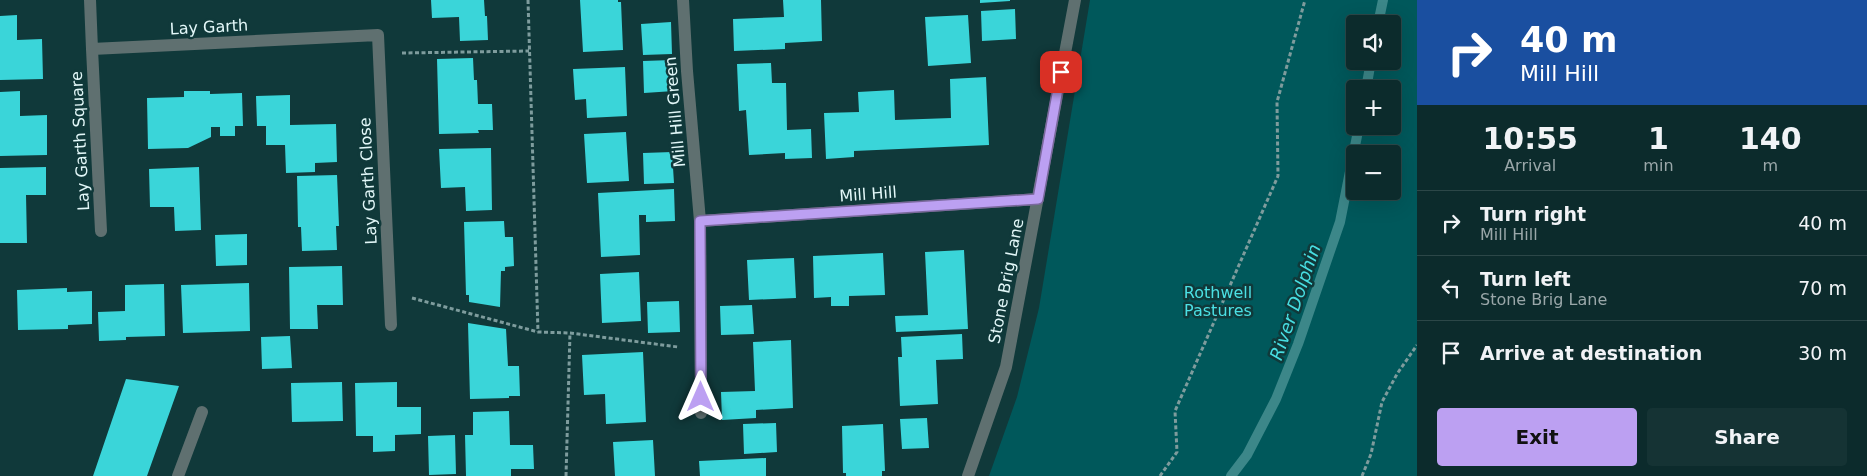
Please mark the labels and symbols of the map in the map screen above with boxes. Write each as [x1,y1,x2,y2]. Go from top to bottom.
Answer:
street label: Lay Garth [169,15,249,39]
pin [1040,51,1082,93]
street label: Mill Hill Green [661,56,689,168]
street label: Lay Garth Square [67,71,93,211]
street label: Lay Garth Close [355,117,381,245]
street label: Mill Hill [839,183,897,205]
street label: Stone Brig Lane [985,217,1027,345]
water label: River Dolphin [1265,241,1325,363]
park label: Rothwell Pastures [1184,283,1252,320]
position arrow [674,370,726,422]

